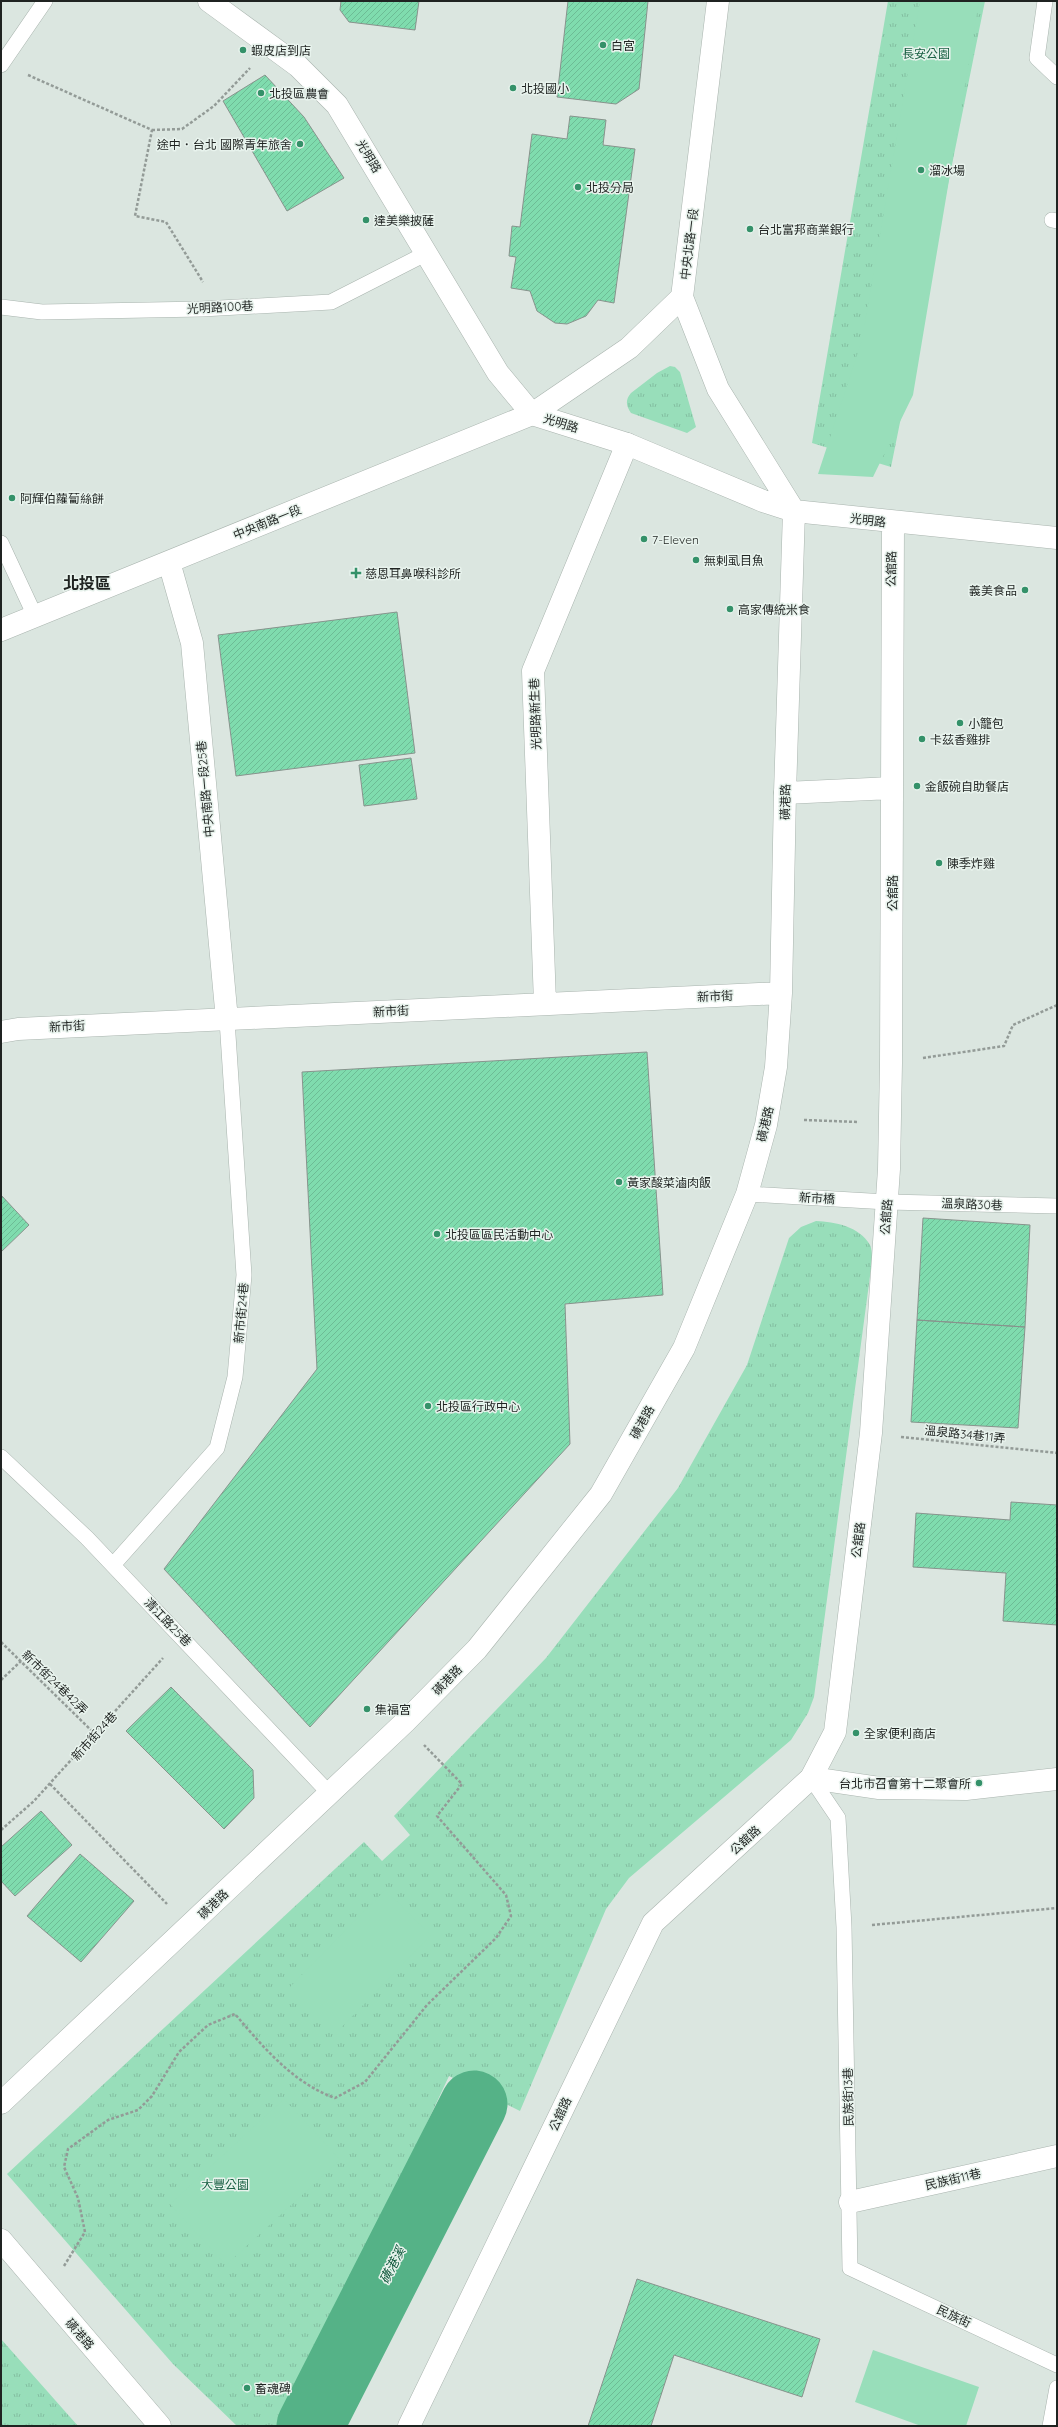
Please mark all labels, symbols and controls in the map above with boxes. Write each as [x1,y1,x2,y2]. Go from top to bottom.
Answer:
place label: 白宮 [611,38,635,53]
marker: 白宮 [598,40,608,50]
place label: 蝦皮店到店 [251,43,311,58]
marker: 蝦皮店到店 [238,45,248,55]
park label: 長安公園 [902,46,950,61]
place label: 北投國小 [521,81,569,96]
marker: 北投國小 [508,83,518,93]
place label: 北投區農會 [269,86,329,101]
marker: 北投區農會 [256,88,266,98]
place label: 途中．台北 國際青年旅舍 [157,137,292,152]
street label: 光明路 [353,137,385,175]
marker: 途中．台北 國際青年旅舍 [295,139,305,149]
place label: 溜冰場 [929,163,965,178]
marker: 溜冰場 [916,165,926,175]
place label: 北投分局 [586,180,634,195]
marker: 北投分局 [573,182,583,192]
street label: 中央北路一段 [677,207,701,281]
place label: 達美樂披薩 [374,213,434,228]
marker: 達美樂披薩 [361,215,371,225]
place label: 台北富邦商業銀行 [758,222,854,237]
marker: 台北富邦商業銀行 [745,224,755,234]
street label: 光明路100巷 [186,298,254,316]
street label: 光明路 [542,411,580,435]
place label: 阿輝伯蘿蔔絲餅 [20,491,104,506]
marker: 阿輝伯蘿蔔絲餅 [7,493,17,503]
street label: 中央南路一段 [231,502,303,542]
street label: 光明路 [849,510,887,530]
place label: 7-Eleven [652,532,699,547]
marker: 7-Eleven [639,534,649,544]
street label: 公舘路 [883,551,899,587]
place label: 無剌虱目魚 [704,553,764,568]
marker: 無剌虱目魚 [691,555,701,565]
place label: 慈恩耳鼻喉科診所 [365,566,461,581]
marker: 慈恩耳鼻喉科診所 [350,567,362,579]
district label: 北投區 [63,573,111,593]
place label: 義美食品 [969,583,1017,598]
marker: 義美食品 [1020,585,1030,595]
place label: 高家傳統米食 [738,602,810,617]
marker: 高家傳統米食 [725,604,735,614]
street label: 光明路新生巷 [526,678,544,750]
place label: 小籠包 [968,716,1004,731]
marker: 小籠包 [955,718,965,728]
place label: 卡茲香雞排 [930,732,990,747]
marker: 卡茲香雞排 [917,734,927,744]
street label: 中央南路一段25巷 [193,740,217,838]
place label: 金飯碗自助餐店 [925,779,1009,794]
marker: 金飯碗自助餐店 [912,781,922,791]
street label: 磺港路 [777,784,793,820]
place label: 陳季炸雞 [947,856,995,871]
marker: 陳季炸雞 [934,858,944,868]
street label: 公舘路 [885,875,900,911]
street label: 新市街 [697,988,733,1004]
street label: 新市街 [373,1003,409,1019]
street label: 新市街 [49,1018,85,1034]
street label: 磺港路 [754,1105,776,1143]
place label: 黃家酸菜滷肉飯 [627,1175,711,1190]
marker: 黃家酸菜滷肉飯 [614,1177,624,1187]
street label: 新市橋 [799,1190,835,1206]
street label: 溫泉路30巷 [941,1195,1003,1213]
street label: 公舘路 [877,1199,895,1235]
place label: 北投區區民活動中心 [445,1227,553,1242]
marker: 北投區區民活動中心 [432,1229,442,1239]
street label: 新市街24巷 [231,1282,251,1344]
place label: 北投區行政中心 [436,1399,520,1414]
marker: 北投區行政中心 [423,1401,433,1411]
street label: 磺港路 [627,1403,657,1441]
street label: 溫泉路34巷11弄 [924,1422,1006,1446]
street label: 公舘路 [848,1521,868,1559]
street label: 清江路25巷 [141,1595,195,1649]
street label: 新市街24巷42弄 [19,1647,91,1717]
street label: 磺港路 [429,1662,465,1698]
place label: 集福宮 [375,1702,411,1717]
marker: 集福宮 [362,1704,372,1714]
street label: 新市街24巷 [68,1708,120,1764]
place label: 全家便利商店 [864,1726,936,1741]
marker: 全家便利商店 [851,1728,861,1738]
place label: 台北市召會第十二聚會所 [839,1776,971,1791]
marker: 台北市召會第十二聚會所 [974,1778,984,1788]
street label: 公舘路 [727,1822,763,1858]
street label: 磺港路 [195,1886,231,1922]
street label: 民族街13巷 [840,2068,856,2126]
street label: 公舘路 [546,2095,574,2133]
street label: 民族街11巷 [924,2165,982,2193]
park label: 大豐公園 [201,2177,249,2192]
water label: 磺港溪 [376,2242,409,2286]
street label: 民族街 [935,2302,973,2330]
street label: 磺港路 [63,2315,97,2353]
place label: 畜魂碑 [255,2381,291,2396]
marker: 畜魂碑 [242,2383,252,2393]

